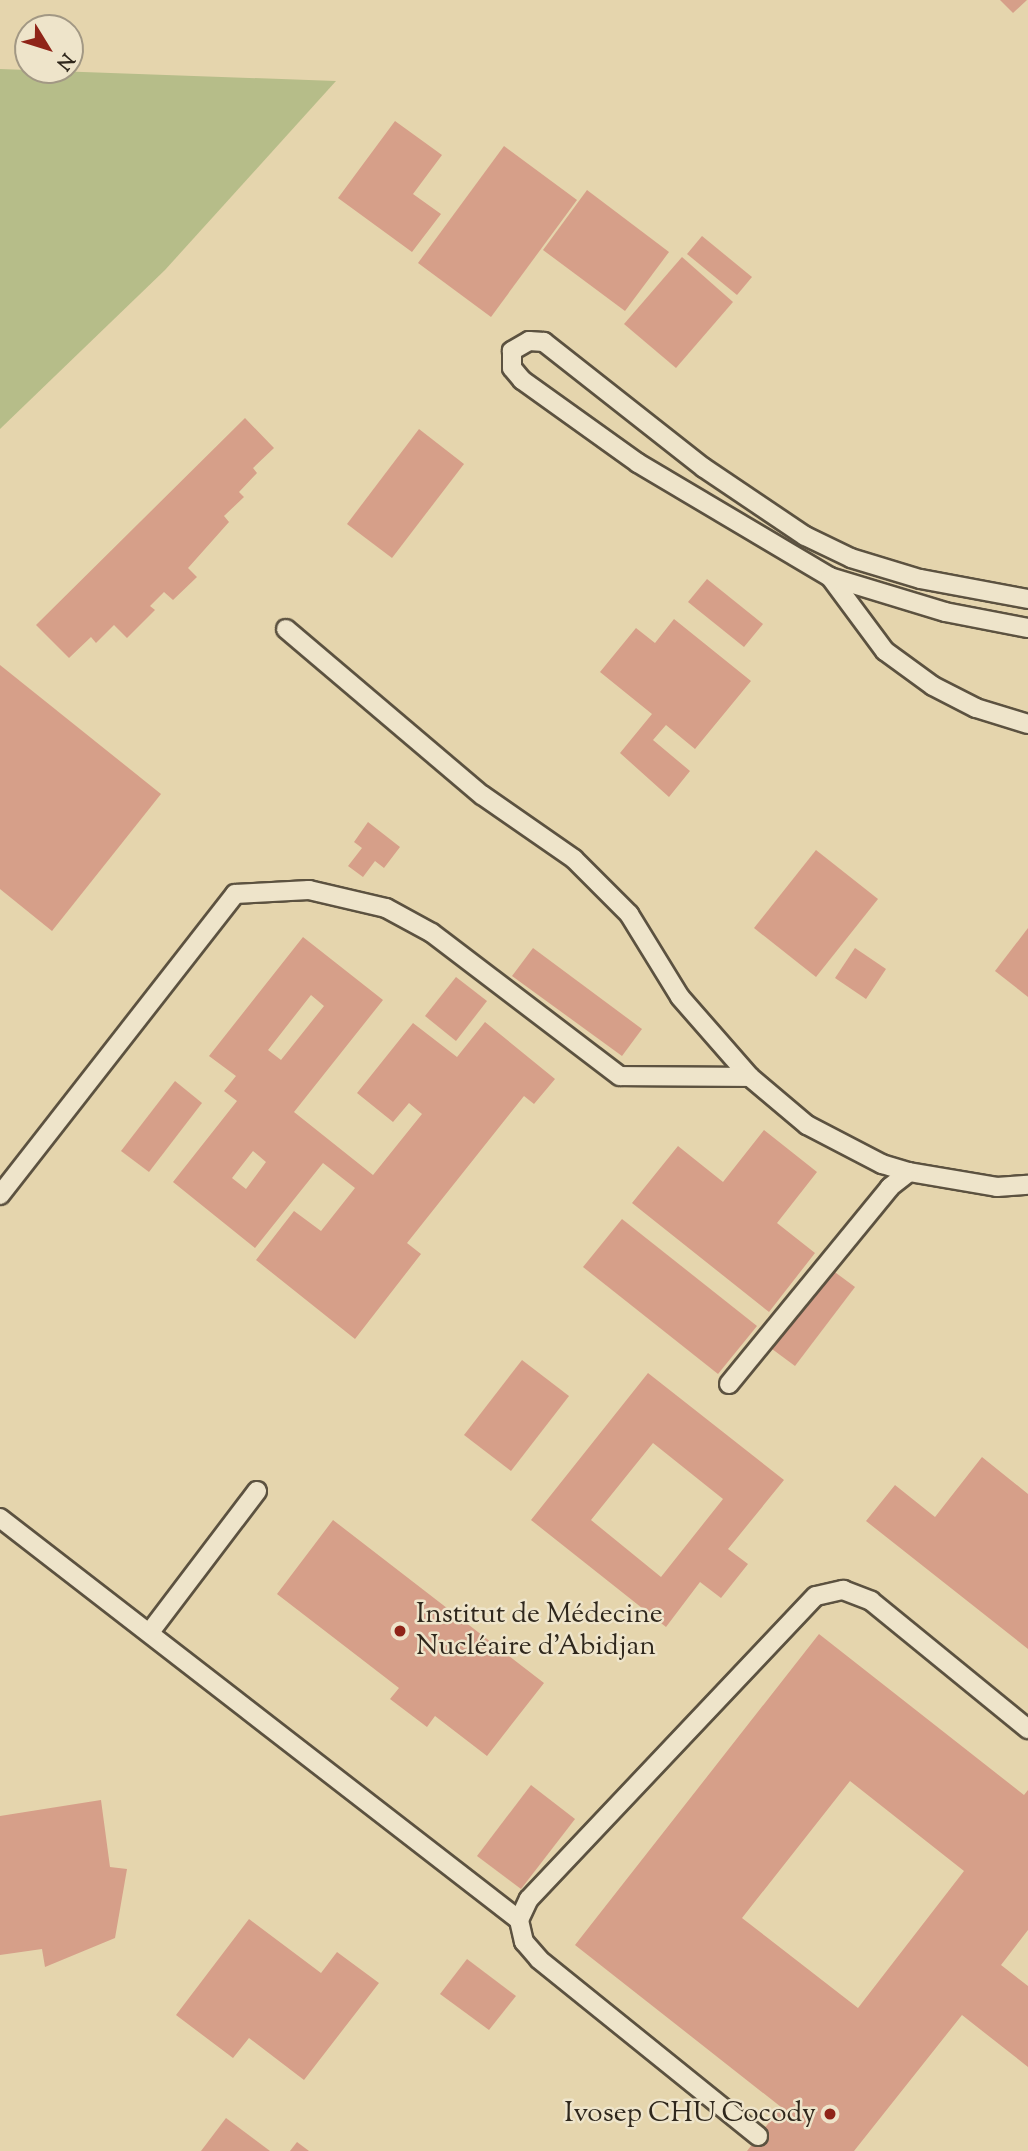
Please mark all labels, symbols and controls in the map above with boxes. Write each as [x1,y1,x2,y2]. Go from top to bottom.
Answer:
north arrow [14,14,84,84]
text: N [49,47,80,75]
place label: Institut de Médecine Nucléaire d'Abidjan [416,1598,663,1664]
marker: Institut de Médecine Nucléaire d'Abidjan [390,1621,410,1641]
place label: Ivosep CHU Cocody [564,2097,816,2131]
marker: Ivosep CHU Cocody [822,2106,838,2122]

